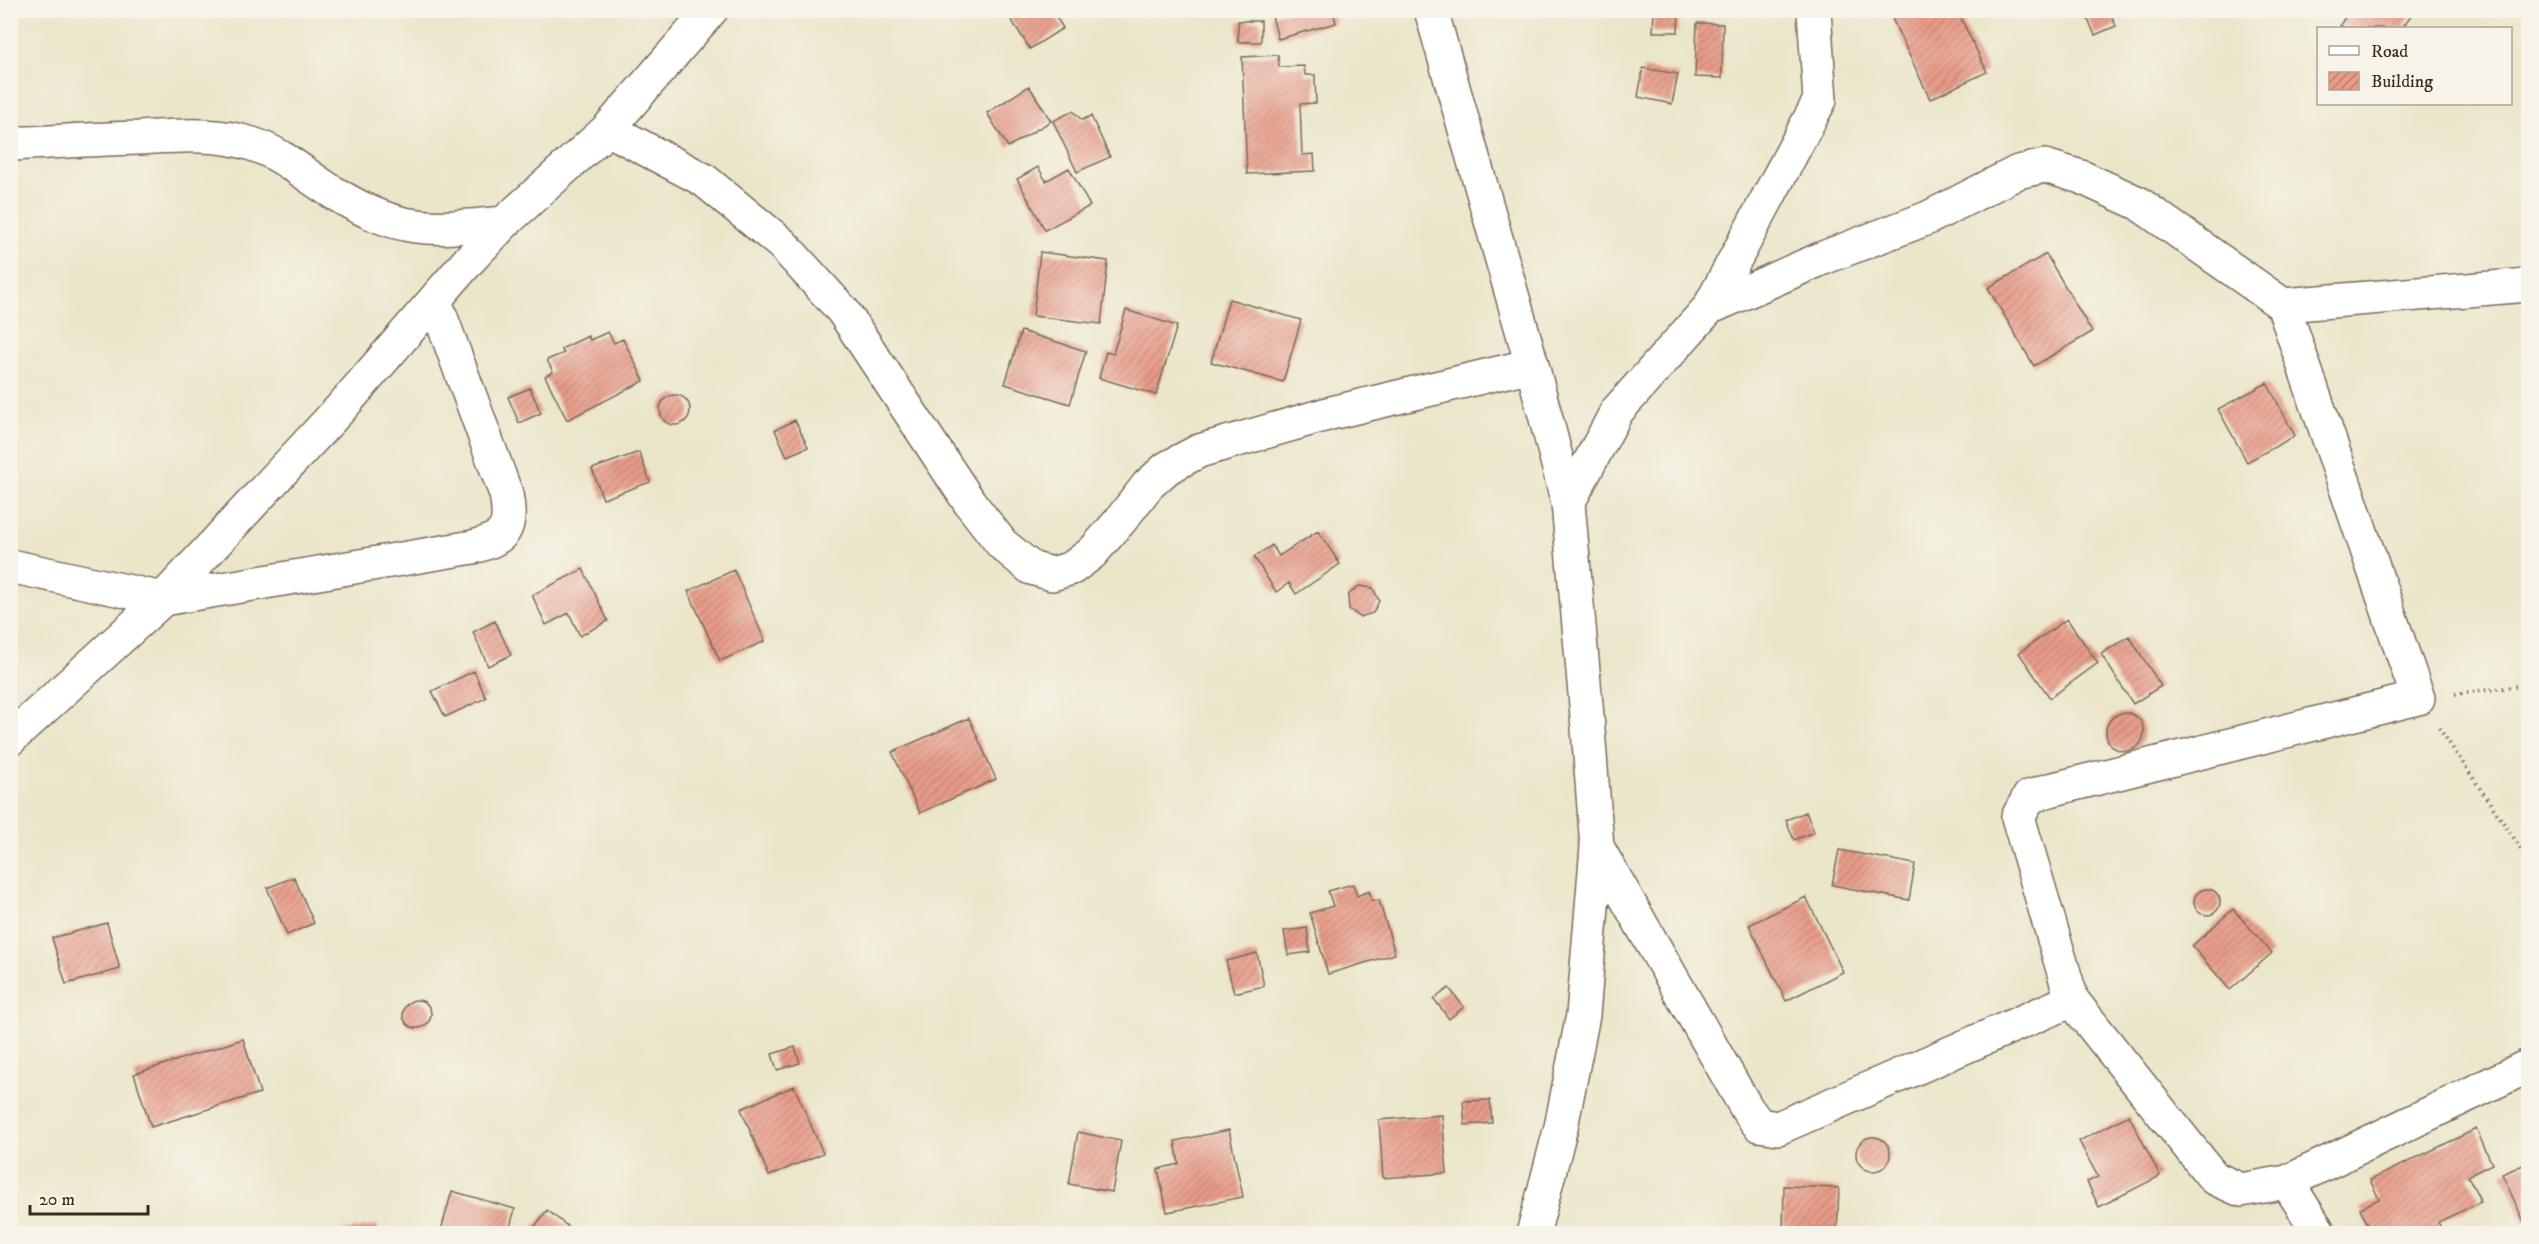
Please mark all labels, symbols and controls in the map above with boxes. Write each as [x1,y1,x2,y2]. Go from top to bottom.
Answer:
legend [2317,27,2512,105]
text: Road [2371,41,2408,63]
text: Building [2371,71,2433,93]
scale bar [30,1178,148,1216]
text: 20 m [39,1189,75,1211]

